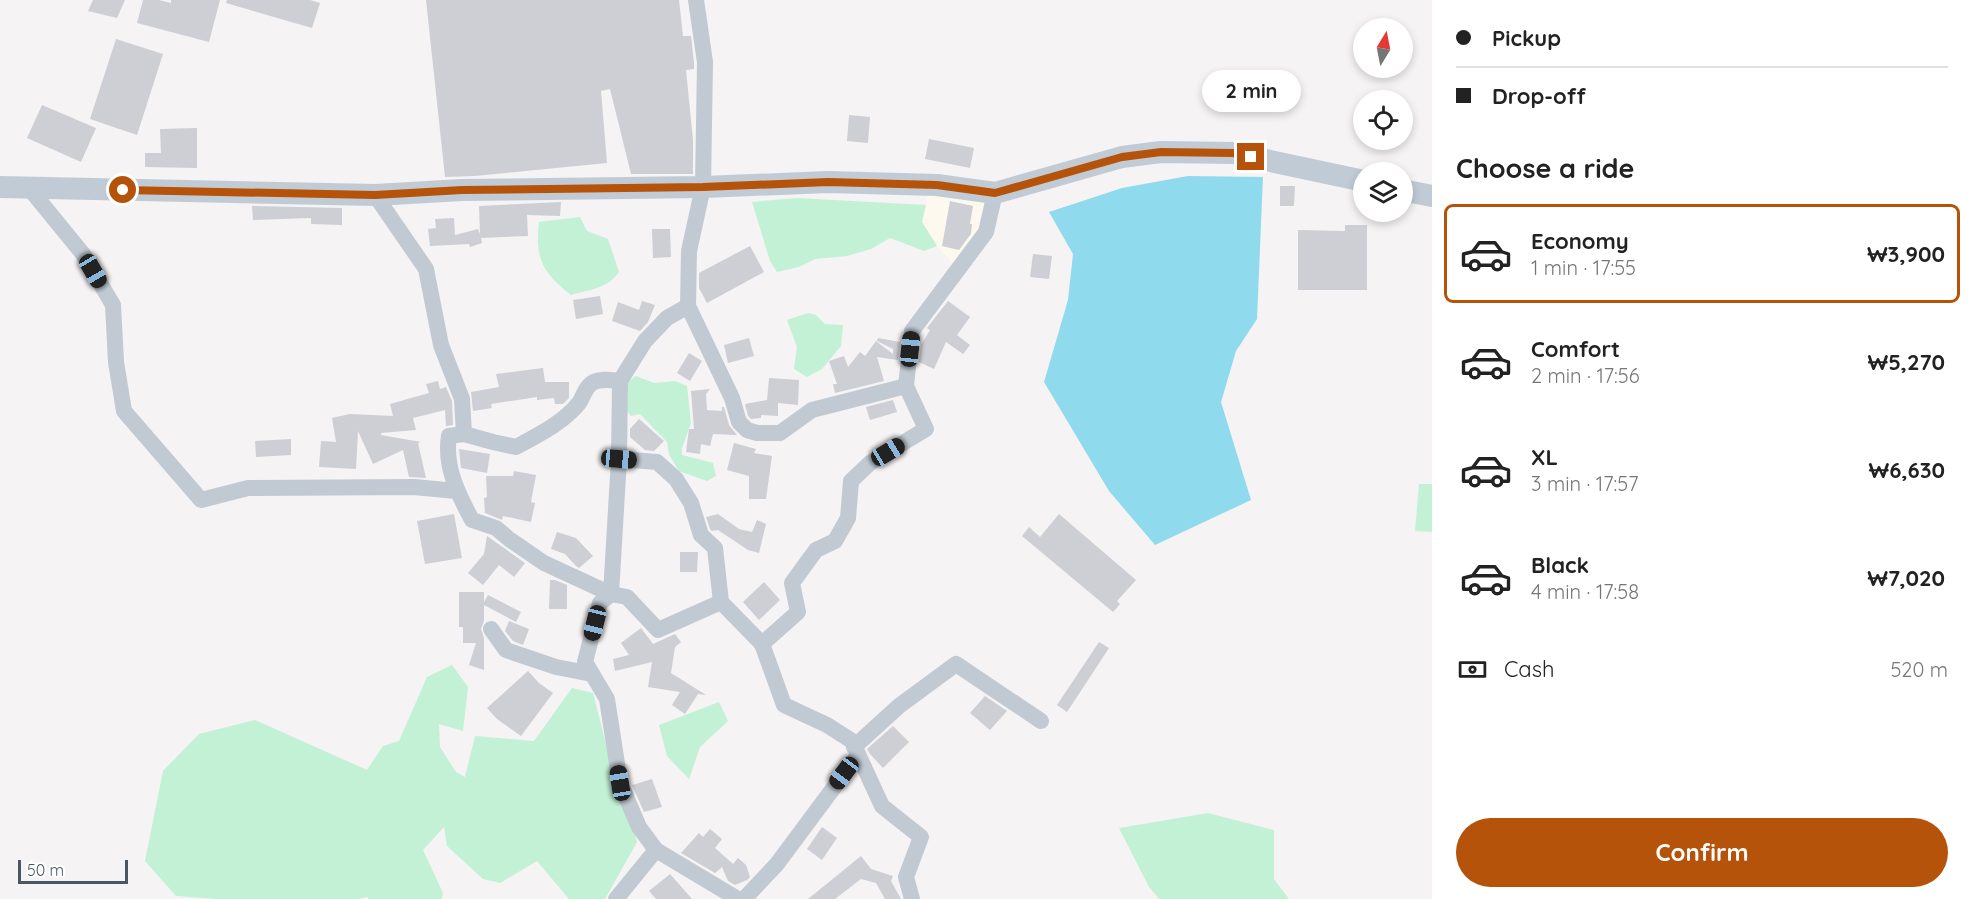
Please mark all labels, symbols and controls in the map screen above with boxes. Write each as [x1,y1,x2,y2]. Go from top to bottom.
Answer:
north arrow [1353,18,1413,78]
map controls [1353,18,1413,222]
text: Pickup [1492,24,1561,52]
callout: 2 min [1202,70,1300,112]
text: 2 min [1225,78,1278,103]
text: Drop-off [1492,82,1586,110]
button: locate [1353,90,1413,150]
route end [1237,143,1264,170]
text: Choose a ride [1456,151,1634,185]
button: layers [1353,162,1413,222]
route start [109,176,136,203]
icon: car [1459,227,1513,281]
text: Economy [1531,227,1629,255]
text: ₩3,900 [1867,240,1945,268]
car [76,251,110,291]
text: 1 min · 17:55 [1531,255,1636,280]
car [899,330,921,368]
icon: car [1459,335,1513,389]
text: Comfort [1531,335,1620,363]
text: ₩5,270 [1867,348,1945,376]
text: 2 min · 17:56 [1531,363,1640,388]
car [868,435,908,469]
icon: car [1459,443,1513,497]
text: XL [1531,443,1558,471]
car [600,448,638,470]
text: ₩6,630 [1869,456,1945,484]
text: 3 min · 17:57 [1531,471,1638,496]
icon: car [1459,551,1513,605]
text: Black [1531,551,1589,579]
text: ₩7,020 [1867,564,1945,592]
text: 4 min · 17:58 [1531,579,1639,604]
car [582,603,608,643]
icon: cash [1456,653,1489,686]
text: Cash [1504,655,1555,683]
text: 520 m [1890,657,1948,682]
car [826,753,862,793]
car [608,764,632,802]
button: Confirm [1456,818,1948,887]
scale bar [18,857,128,884]
text: 50 m [27,860,64,880]

